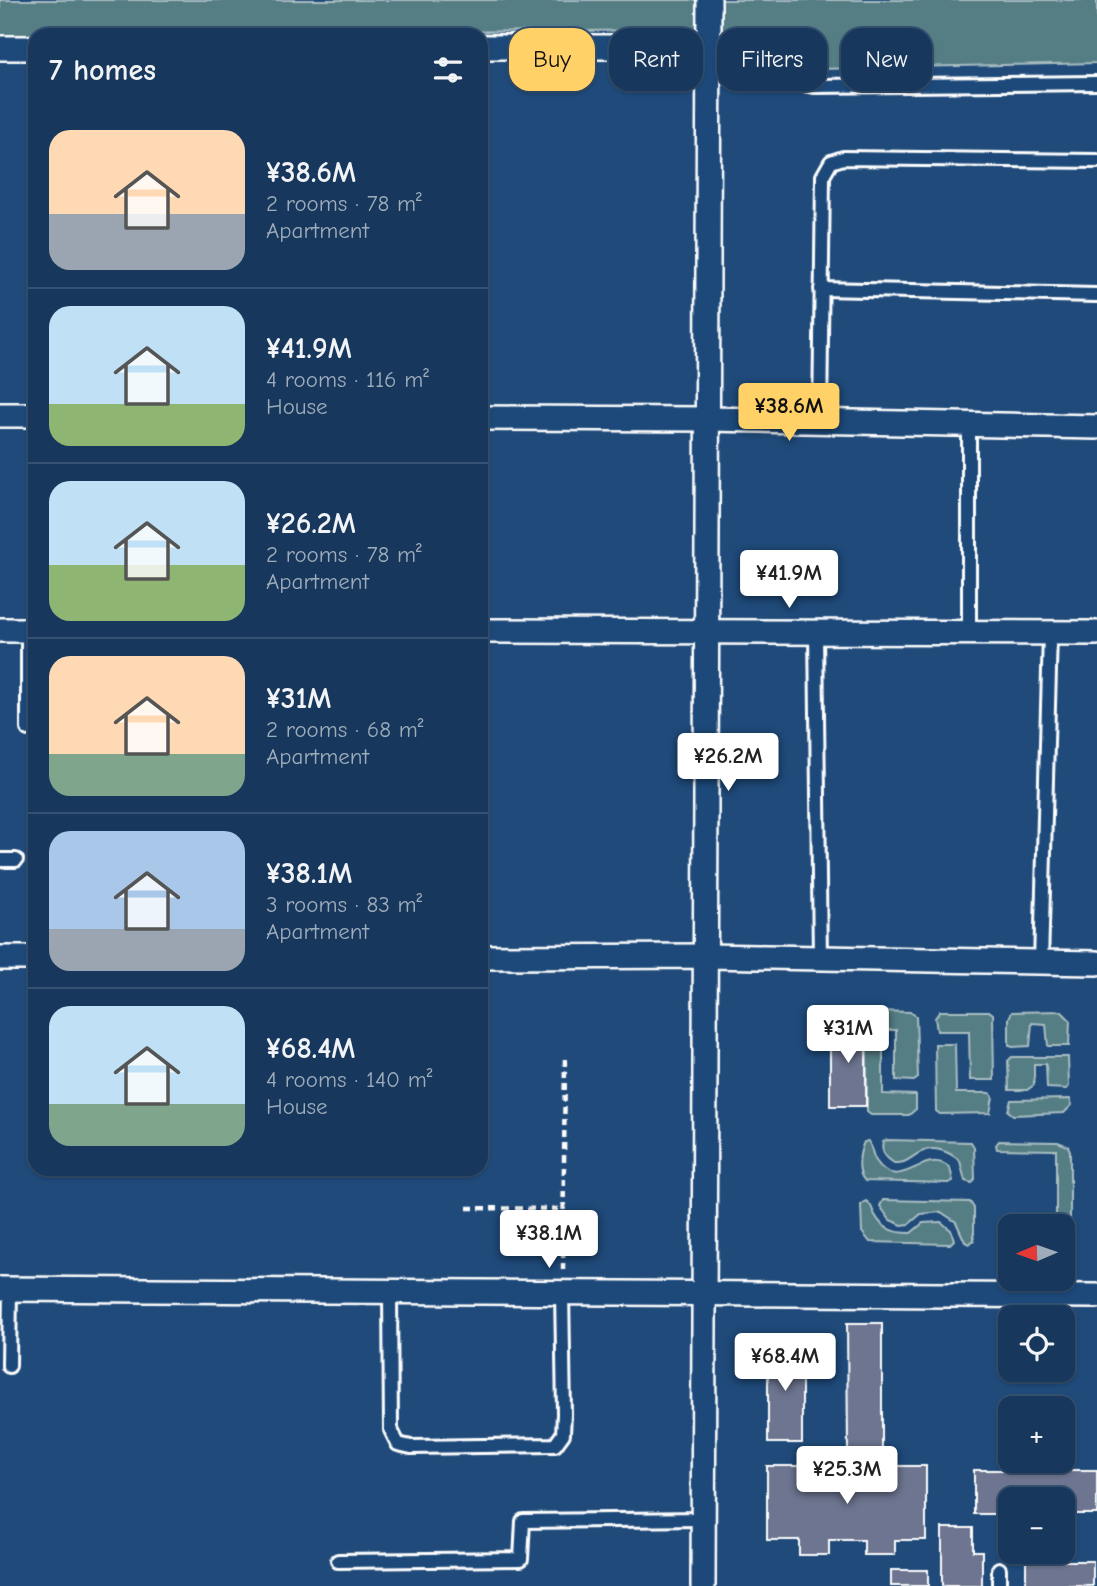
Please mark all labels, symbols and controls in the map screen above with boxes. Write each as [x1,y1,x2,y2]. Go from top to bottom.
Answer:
chip: Buy [509,28,595,91]
chip: Rent [609,28,703,91]
chip: Filters [717,28,827,91]
chip: New [841,28,932,91]
icon: filters [429,51,467,89]
text: 7 homes [49,53,156,88]
text: ¥38.6M [266,155,356,190]
icon: home [105,158,189,242]
text: 2 rooms · 78 m² [266,190,422,217]
text: Apartment [266,217,369,244]
text: ¥41.9M [266,331,352,366]
icon: home [105,334,189,418]
text: 4 rooms · 116 m² [266,366,429,393]
pin: ¥38.6M [732,384,846,443]
text: ¥38.6M [754,392,824,419]
text: House [266,393,328,420]
text: ¥26.2M [266,506,356,541]
icon: home [105,509,189,593]
text: 2 rooms · 78 m² [266,541,422,568]
pin: ¥41.9M [732,550,846,610]
text: ¥41.9M [756,559,822,586]
text: Apartment [266,568,369,595]
text: ¥31M [266,681,332,716]
icon: home [105,684,189,768]
text: 2 rooms · 68 m² [266,716,424,743]
pin: ¥26.2M [671,734,785,793]
text: ¥26.2M [694,742,762,769]
text: Apartment [266,743,369,770]
text: ¥38.1M [266,856,352,891]
icon: home [105,859,189,943]
text: 3 rooms · 83 m² [266,891,422,918]
text: Apartment [266,918,369,945]
pin: ¥31M [807,1006,889,1065]
text: ¥31M [823,1014,873,1041]
text: ¥68.4M [266,1031,356,1066]
icon: home [105,1034,189,1118]
text: 4 rooms · 140 m² [266,1066,433,1093]
text: House [266,1093,328,1120]
pin: ¥38.1M [492,1210,606,1270]
north arrow [998,1214,1074,1292]
map controls [998,1214,1075,1564]
text: ¥38.1M [516,1219,582,1246]
button: locate [998,1305,1075,1382]
pin: ¥68.4M [728,1334,842,1393]
text: ¥68.4M [751,1342,819,1369]
button: + [998,1396,1075,1473]
pin: ¥25.3M [790,1446,904,1506]
text: ¥25.3M [812,1455,882,1482]
button: − [998,1487,1075,1564]

